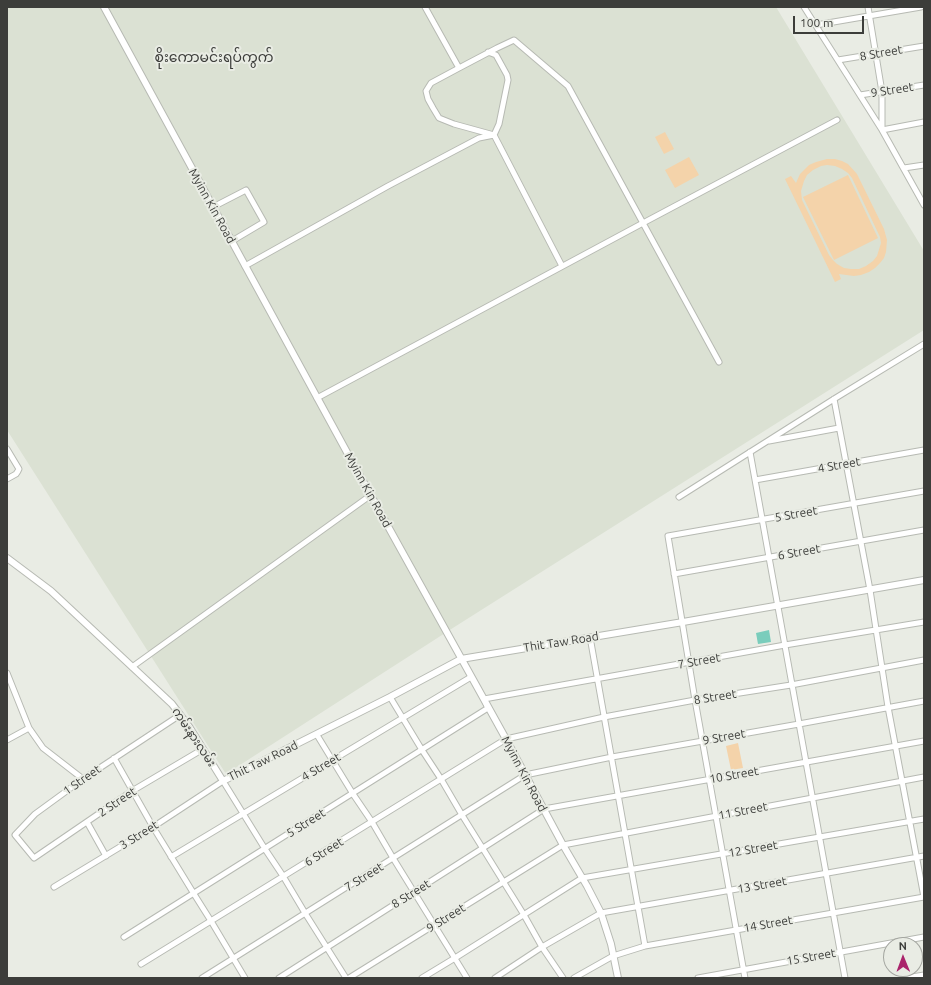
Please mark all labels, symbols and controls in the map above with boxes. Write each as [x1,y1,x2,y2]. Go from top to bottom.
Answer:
scale bar [795,8,866,34]
text: 100 m [800,16,833,29]
street label: 8 Street [859,42,903,64]
district label: စိုးကောမင်းရပ်ကွက် [154,49,274,65]
street label: 9 Street [870,80,914,100]
street label: Myinn Kin Road [186,166,238,246]
street label: Myinn Kin Road [342,450,394,530]
street label: 4 Street [817,454,861,476]
street label: 5 Street [774,503,818,525]
street label: 6 Street [777,541,821,563]
street label: Thit Taw Road [522,629,600,655]
street label: 7 Street [677,650,721,672]
street label: 8 Street [693,687,737,707]
street label: ကမ်းနားလမ်း [169,705,219,769]
street label: 9 Street [702,726,746,748]
street label: Myinn Kin Road [498,734,550,814]
street label: Thit Taw Road [226,738,300,784]
street label: 4 Street [299,750,343,784]
street label: 1 Street [60,762,104,798]
street label: 10 Street [708,764,760,786]
street label: 2 Street [95,784,139,820]
street label: 11 Street [717,799,769,823]
street label: 5 Street [284,805,328,841]
street label: 3 Street [117,817,161,853]
street label: 6 Street [302,834,346,870]
street label: 12 Street [727,838,779,860]
street label: 7 Street [342,859,386,895]
street label: 13 Street [736,874,788,896]
street label: 8 Street [389,876,433,912]
street label: 9 Street [424,900,468,936]
street label: 14 Street [742,913,794,935]
north arrow [883,937,923,977]
text: N [899,940,907,952]
street label: 15 Street [785,946,837,968]

